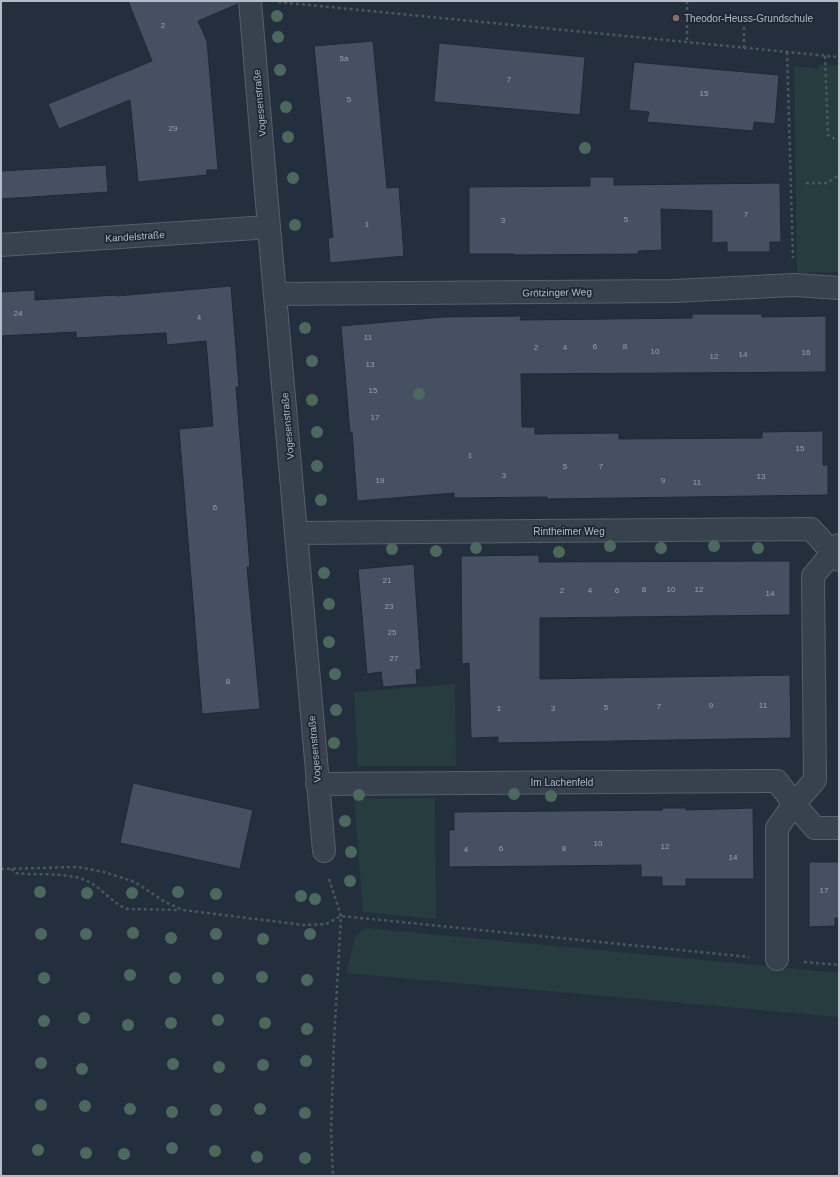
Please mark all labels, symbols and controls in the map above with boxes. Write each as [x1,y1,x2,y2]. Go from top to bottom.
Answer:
marker: Theodor-Heuss-Grundschule [671,13,681,23]
place label: Theodor-Heuss-Grundschule [684,13,813,24]
house number: 2 [161,21,166,30]
house number: 5a [340,54,349,63]
street label: Vogesenstraße [251,69,268,137]
house number: 7 [507,75,512,84]
house number: 15 [700,89,709,98]
house number: 5 [347,95,352,104]
house number: 29 [169,124,178,133]
house number: 7 [744,210,749,219]
house number: 5 [624,215,629,224]
house number: 3 [501,216,506,225]
house number: 1 [365,220,370,229]
street label: Kandelstraße [105,229,166,244]
street label: Grötzinger Weg [522,286,592,299]
house number: 24 [14,309,23,318]
house number: 4 [197,313,202,322]
house number: 11 [364,333,373,342]
house number: 6 [593,342,598,351]
house number: 8 [623,342,628,351]
house number: 2 [534,343,539,352]
house number: 4 [563,343,568,352]
house number: 10 [651,347,660,356]
house number: 16 [802,348,811,357]
house number: 14 [739,350,748,359]
house number: 12 [710,352,719,361]
house number: 13 [366,360,375,369]
house number: 15 [369,386,378,395]
street label: Vogesenstraße [279,392,296,460]
house number: 17 [371,413,380,422]
house number: 15 [796,444,805,453]
house number: 1 [468,451,473,460]
house number: 5 [563,462,568,471]
house number: 7 [599,462,604,471]
house number: 3 [502,471,507,480]
house number: 13 [757,472,766,481]
house number: 19 [376,476,385,485]
house number: 9 [661,476,666,485]
house number: 11 [693,478,702,487]
house number: 6 [213,503,218,512]
street label: Rintheimer Weg [533,526,605,537]
house number: 21 [383,576,392,585]
house number: 8 [642,585,647,594]
house number: 10 [667,585,676,594]
house number: 12 [695,585,704,594]
house number: 2 [560,586,565,595]
house number: 4 [588,586,593,595]
house number: 6 [615,586,620,595]
house number: 14 [766,589,775,598]
house number: 23 [385,602,394,611]
house number: 25 [388,628,397,637]
house number: 27 [390,654,399,663]
house number: 8 [226,677,231,686]
house number: 9 [709,701,714,710]
house number: 11 [759,701,768,710]
house number: 7 [657,702,662,711]
house number: 5 [604,703,609,712]
house number: 1 [497,704,502,713]
house number: 3 [551,704,556,713]
street label: Vogesenstraße [306,715,323,783]
street label: Im Lachenfeld [531,777,593,788]
house number: 10 [594,839,603,848]
house number: 12 [661,842,670,851]
house number: 6 [499,844,504,853]
house number: 8 [562,844,567,853]
house number: 4 [464,845,469,854]
house number: 14 [729,853,738,862]
house number: 17 [820,886,829,895]

